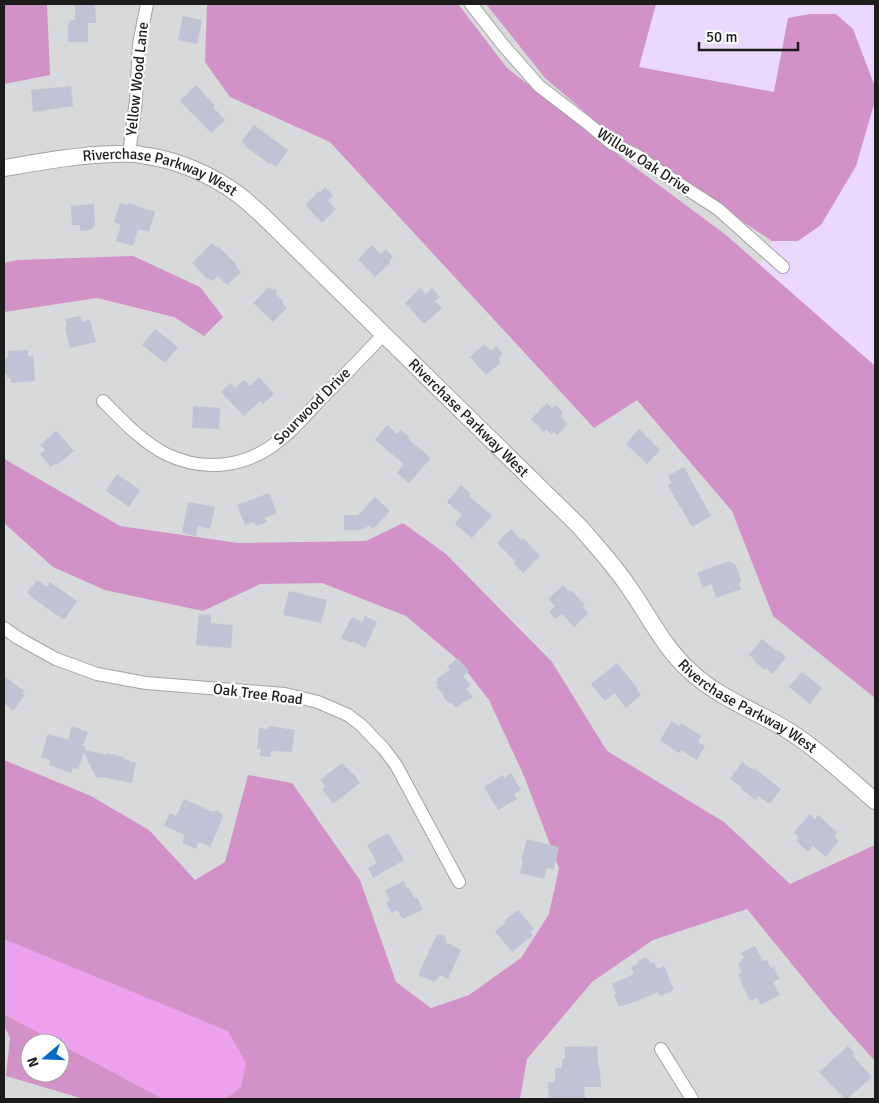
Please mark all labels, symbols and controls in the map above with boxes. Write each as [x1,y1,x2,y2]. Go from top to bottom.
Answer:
scale bar [699,20,798,52]
street label: Yellow Wood Lane [122,21,152,137]
text: 50 m [706,28,737,46]
street label: Willow Oak Drive [593,124,695,198]
street label: Riverchase Parkway West [82,145,241,200]
street label: Riverchase Parkway West [405,355,533,481]
street label: Sourwood Drive [270,364,354,448]
street label: Riverchase Parkway West [674,655,820,757]
street label: Oak Tree Road [212,680,304,708]
north arrow [20,1033,70,1083]
text: N [24,1055,43,1069]

